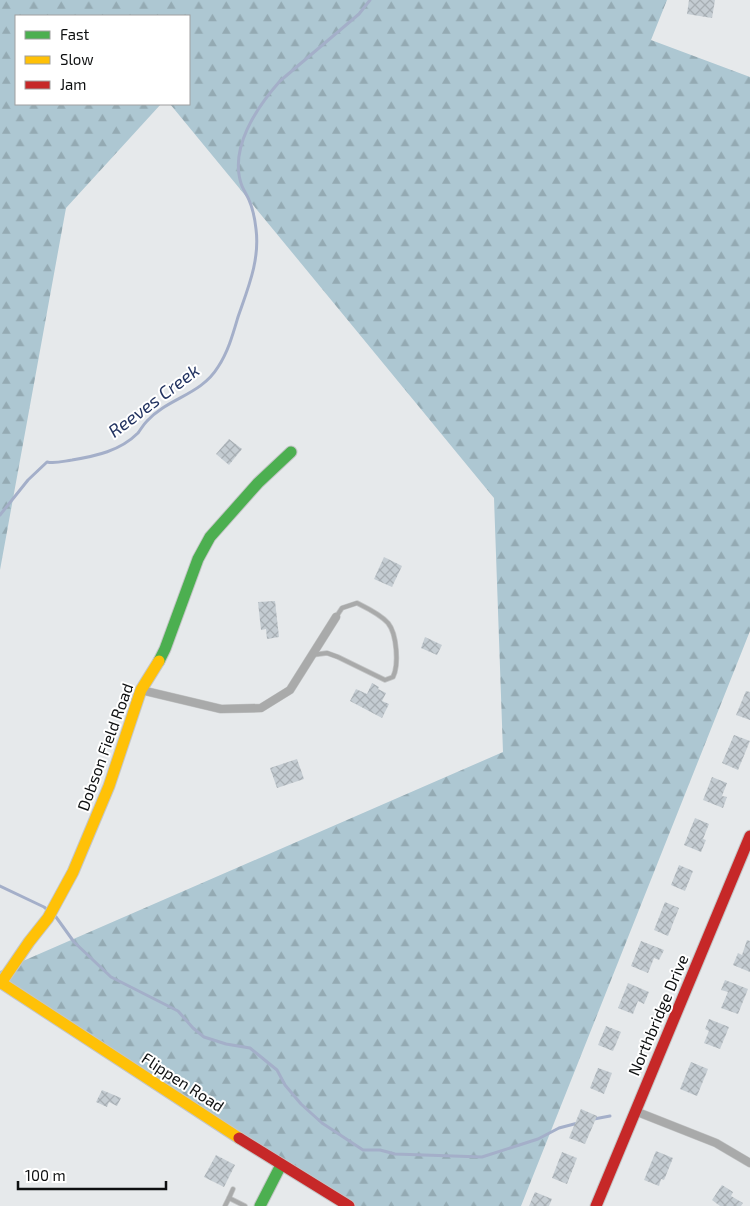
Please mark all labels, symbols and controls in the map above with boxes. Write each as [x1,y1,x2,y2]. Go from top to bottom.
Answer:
legend [15,15,190,105]
text: Fast [60,25,90,43]
text: Slow [60,50,94,68]
text: Jam [60,75,86,93]
water label: Reeves Creek [103,359,203,442]
street label: Dobson Field Road [73,680,136,813]
street label: Northbridge Drive [623,951,692,1078]
street label: Flippen Road [139,1048,228,1115]
scale bar [18,1158,165,1190]
text: 100 m [25,1166,66,1184]

